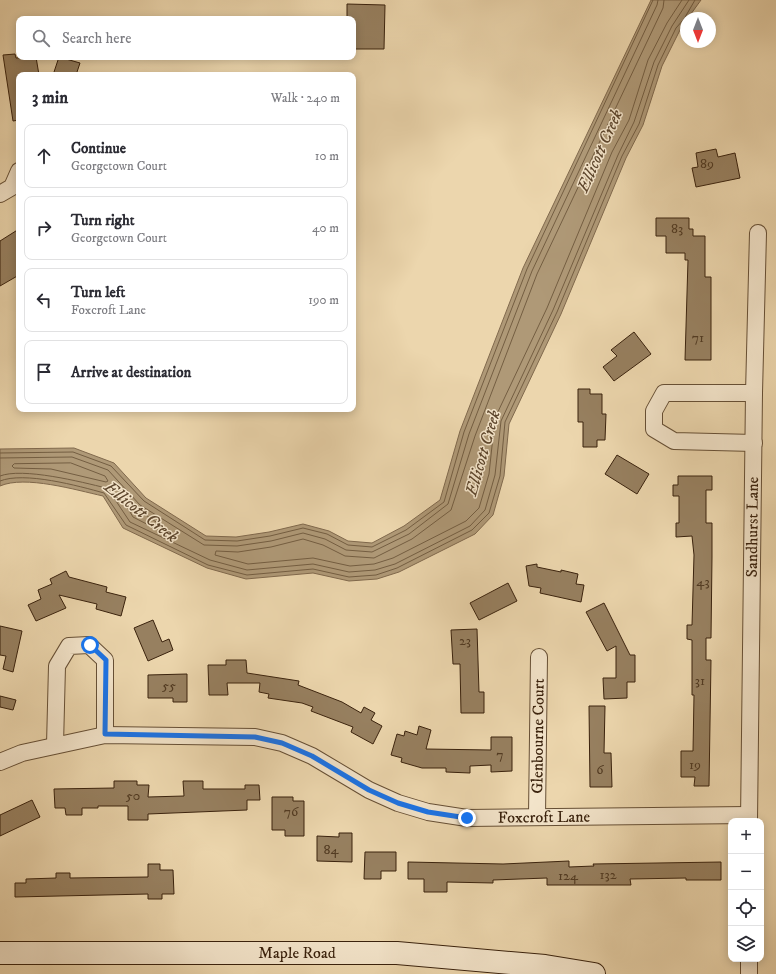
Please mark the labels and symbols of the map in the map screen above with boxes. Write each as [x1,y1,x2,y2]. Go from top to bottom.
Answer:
north arrow [680,12,716,48]
water label: Ellicott Creek [572,106,628,197]
house number: 89 [700,155,714,173]
house number: 83 [671,220,683,238]
house number: 71 [692,329,704,347]
water label: Ellicott Creek [460,407,506,499]
water label: Ellicott Creek [99,476,183,548]
street label: Sandhurst Lane [742,476,763,577]
house number: 43 [696,573,710,591]
house number: 23 [459,632,471,650]
route start [81,636,99,654]
house number: 31 [695,672,705,690]
house number: 55 [162,677,176,695]
street label: Glenbourne Court [527,678,549,794]
house number: 7 [496,746,504,764]
house number: 19 [689,756,701,774]
house number: 6 [596,761,604,779]
house number: 50 [126,787,140,805]
house number: 76 [284,803,299,821]
street label: Foxcroft Lane [498,807,591,828]
route end [458,809,476,827]
house number: 84 [323,841,339,859]
house number: 132 [599,866,617,884]
house number: 124 [558,867,579,885]
street label: Maple Road [258,943,336,963]

